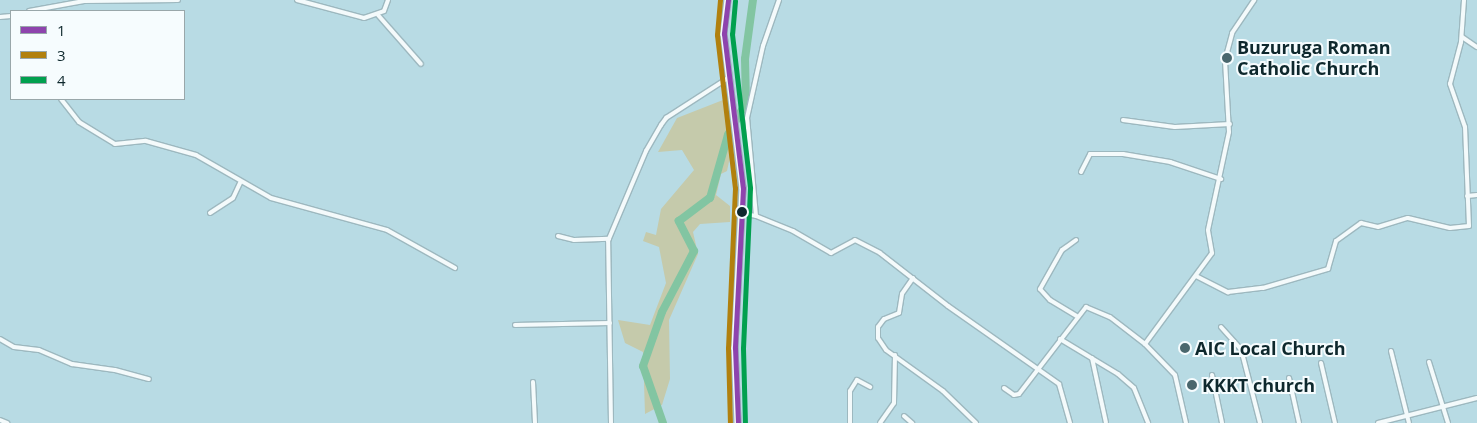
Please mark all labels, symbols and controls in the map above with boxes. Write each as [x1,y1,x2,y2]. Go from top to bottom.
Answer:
legend [10,10,185,100]
text: 1 [57,20,66,40]
place label: Buzuruga Roman Catholic Church [1237,37,1391,80]
text: 3 [57,45,66,65]
marker: Buzuruga Roman Catholic Church [1221,52,1233,64]
text: 4 [57,70,66,90]
unlabelled marker [737,207,747,217]
place label: AIC Local Church [1195,337,1346,359]
marker: AIC Local Church [1179,342,1191,354]
place label: KKKT church [1202,374,1315,396]
marker: KKKT church [1186,379,1198,391]

